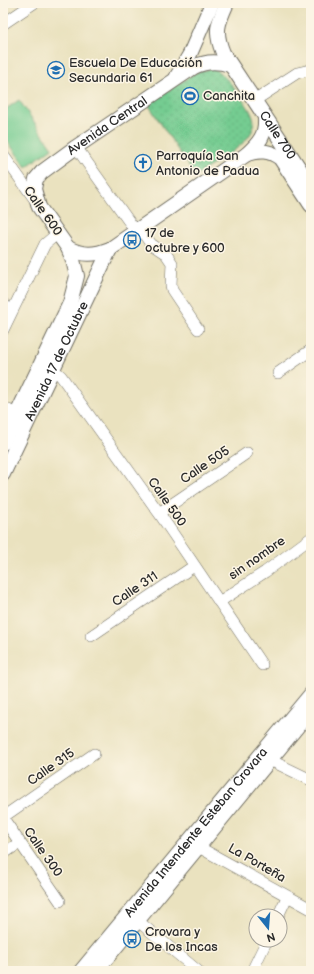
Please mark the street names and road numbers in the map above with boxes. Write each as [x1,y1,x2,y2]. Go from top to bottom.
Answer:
street label: Avenida Central [64,93,150,159]
street label: Calle 700 [256,108,299,163]
street label: Calle 600 [20,183,66,239]
street label: Avenida 17 de Octubre [21,299,92,423]
street label: Calle 505 [177,443,233,487]
street label: Calle 500 [144,474,190,530]
street label: sin nombre [226,533,289,583]
street label: Calle 311 [109,568,161,610]
street label: Avenida Intendente Esteban Crovara [121,744,271,921]
street label: Calle 315 [24,745,78,789]
street label: Calle 300 [20,824,66,880]
street label: La Porteña [225,840,289,886]

